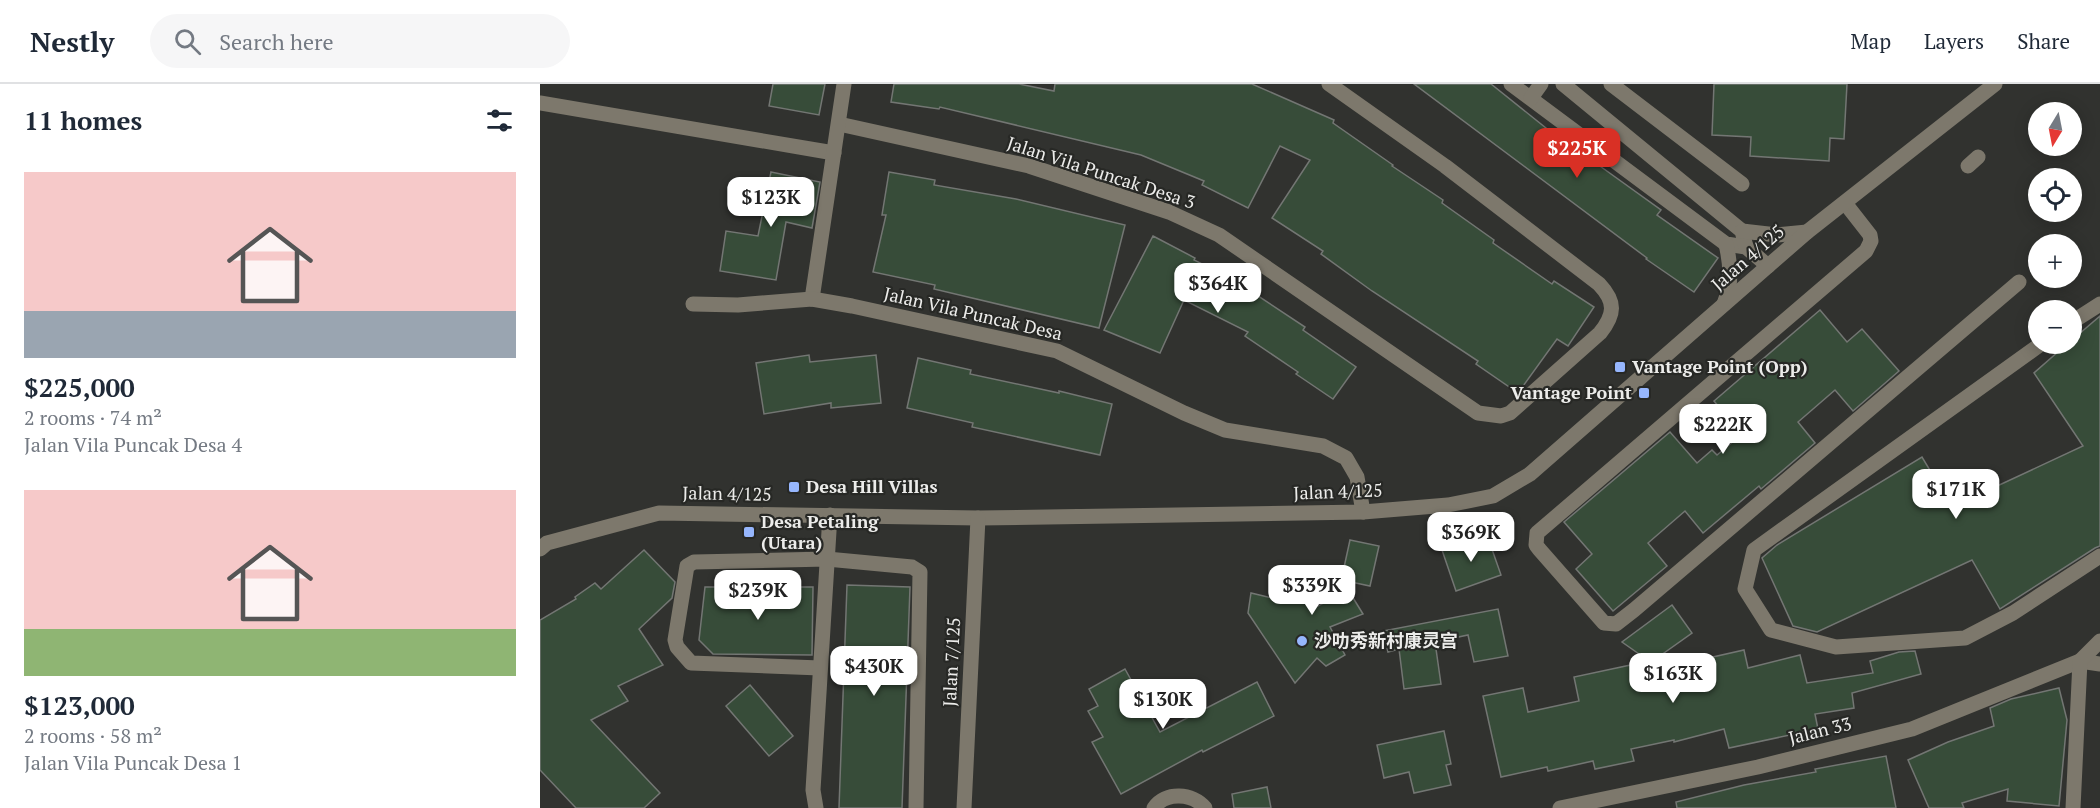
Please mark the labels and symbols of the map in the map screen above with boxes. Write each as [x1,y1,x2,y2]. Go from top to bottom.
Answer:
north arrow [2028,102,2082,156]
pin: $225K [1535,128,1619,179]
street label: Jalan Vila Puncak Desa 3 [1004,130,1198,214]
pin: $123K [729,177,813,228]
street label: Jalan 4/125 [1706,219,1789,296]
pin: $364K [1176,263,1260,314]
street label: Jalan Vila Puncak Desa [882,281,1065,345]
place label: Vantage Point (Opp) [1632,354,1807,378]
marker: Vantage Point (Opp) [1613,360,1627,374]
place label: Vantage Point [1510,380,1632,404]
marker: Vantage Point [1637,386,1651,400]
pin: $222K [1681,404,1765,455]
pin: $171K [1914,469,1998,520]
place label: Desa Hill Villas [806,474,938,498]
street label: Jalan 4/125 [1293,477,1383,505]
street label: Jalan 4/125 [682,480,772,506]
marker: Desa Hill Villas [787,480,801,494]
place label: Desa Petaling (Utara) [761,509,879,554]
pin: $369K [1429,512,1513,563]
marker: Desa Petaling (Utara) [742,525,756,539]
pin: $339K [1270,565,1354,616]
pin: $239K [716,570,800,621]
street label: Jalan 7/125 [937,617,965,707]
place label: 沙叻秀新村康灵宫 [1314,628,1458,652]
marker: 沙叻秀新村康灵宫 [1295,634,1309,648]
pin: $430K [832,646,916,697]
pin: $163K [1631,653,1715,704]
pin: $130K [1121,679,1205,730]
street label: Jalan 33 [1786,711,1854,749]

